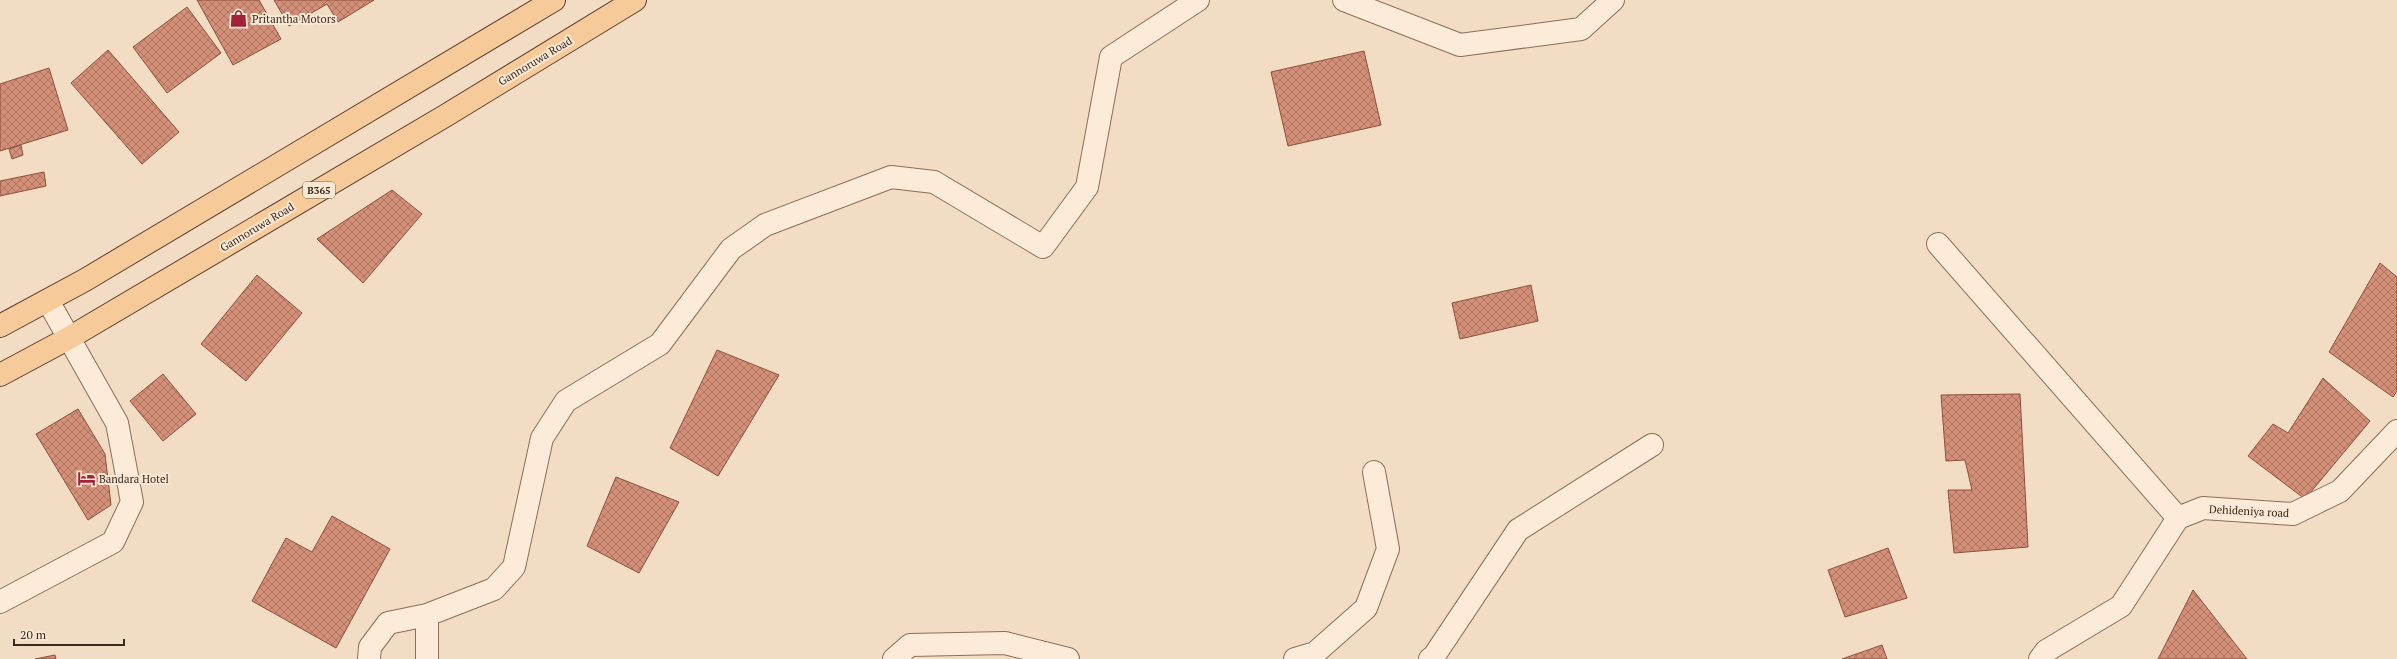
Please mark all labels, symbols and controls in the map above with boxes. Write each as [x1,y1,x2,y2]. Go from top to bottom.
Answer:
shop icon: Pritantha Motors [229,9,249,29]
place label: Pritantha Motors [252,12,336,26]
street label: Gannoruwa Road [496,33,574,89]
road number: B365 [303,182,335,198]
street label: Gannoruwa Road [218,199,296,255]
hotel icon: Bandara Hotel [76,469,96,489]
place label: Bandara Hotel [99,472,169,486]
street label: Dehideniya road [2209,502,2289,520]
scale bar [14,621,124,647]
text: 20 m [20,627,47,642]

